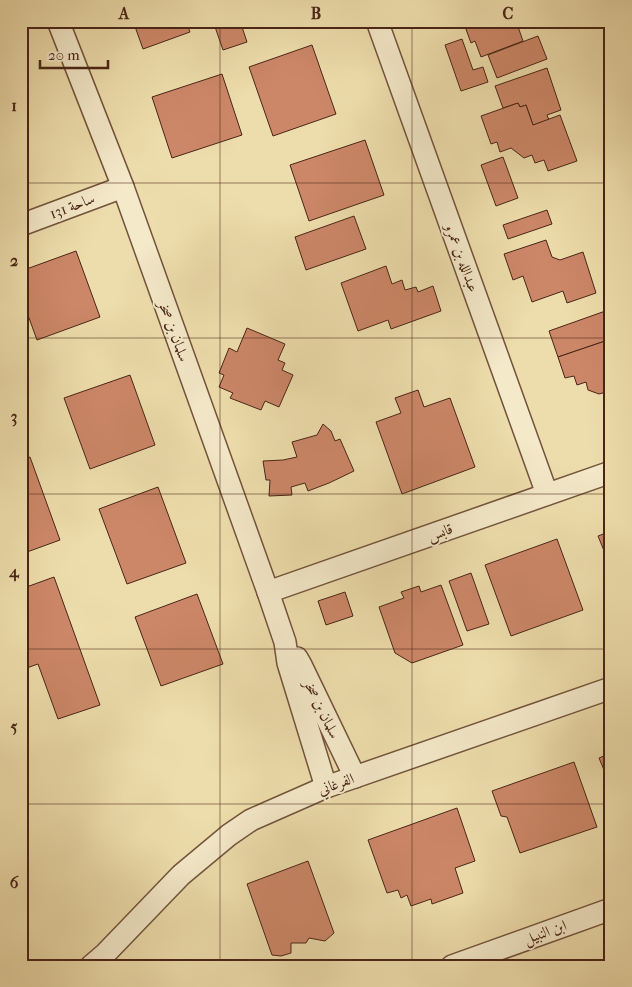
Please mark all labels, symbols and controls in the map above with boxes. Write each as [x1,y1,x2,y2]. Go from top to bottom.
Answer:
text: A [118,4,130,23]
text: B [311,4,321,23]
text: C [503,4,514,23]
scale bar [40,38,108,70]
text: 20 m [48,46,80,64]
text: 1 [11,96,17,115]
street label: ساحة 131 [47,189,97,223]
street label: عبدالله بن عمرو [440,219,483,295]
text: 2 [10,251,18,270]
street label: سلمان بن صخر [153,296,193,364]
text: 3 [11,407,17,427]
street label: قابس [425,519,455,546]
text: 4 [8,562,20,582]
street label: سلمان بن صخر [298,675,344,742]
text: 5 [11,717,18,736]
street label: الفرغاني [316,769,357,802]
text: 6 [10,873,19,892]
street label: ابن النبيل [521,916,570,950]

